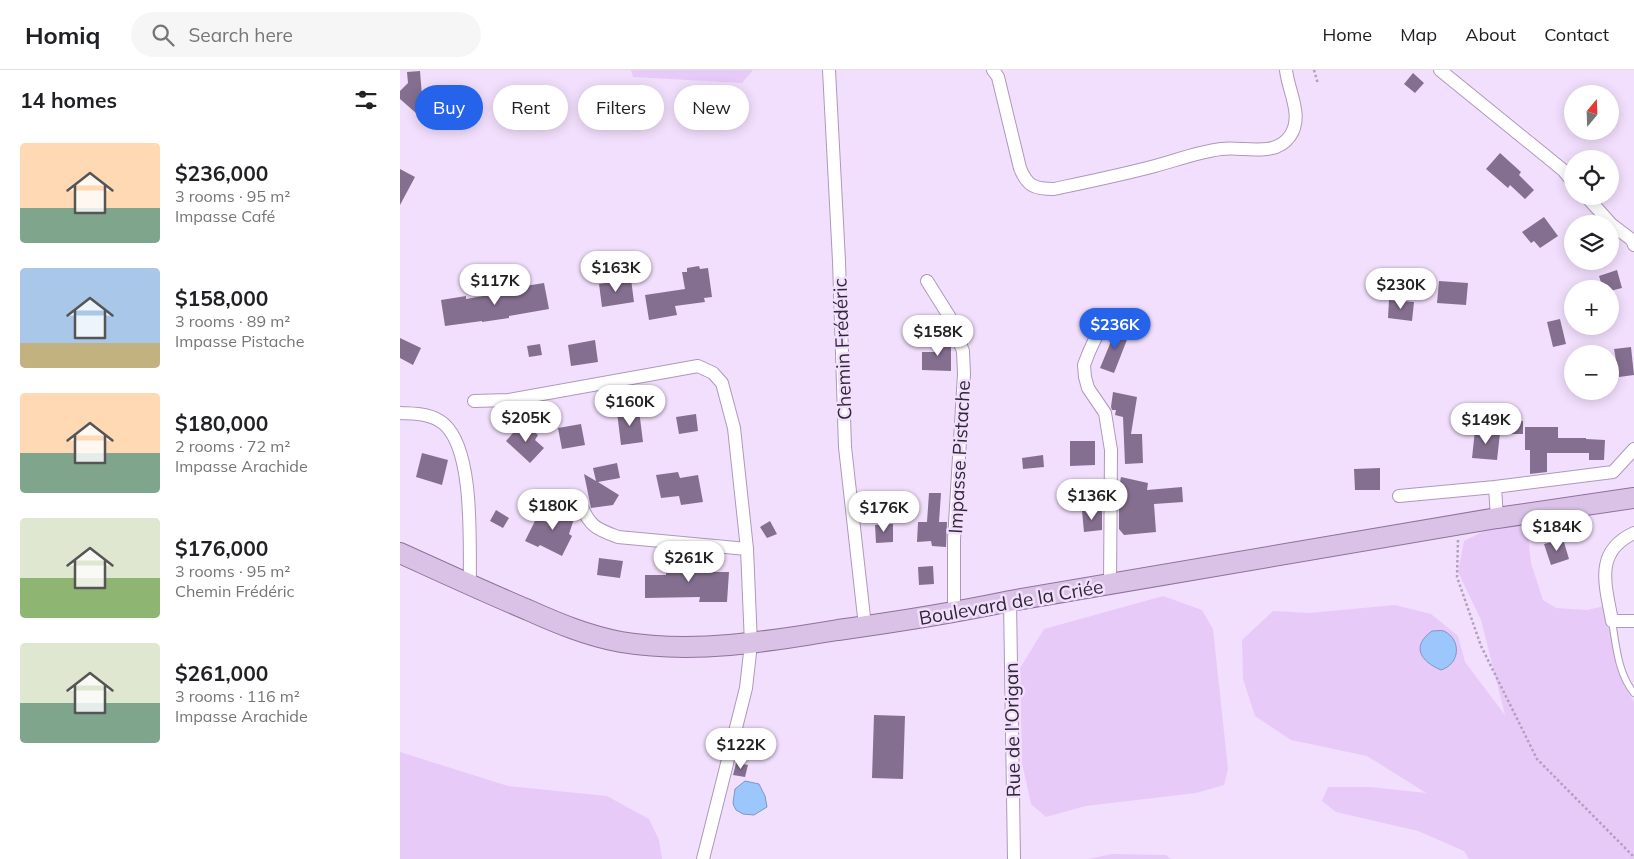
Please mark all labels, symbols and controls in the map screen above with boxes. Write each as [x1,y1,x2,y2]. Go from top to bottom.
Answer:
search box [131,12,481,57]
text: Homiq [25,20,101,50]
icon: search [149,21,177,49]
text: Search here [189,23,293,47]
text: Home [1322,23,1372,46]
text: Map [1400,23,1437,46]
text: About [1465,23,1516,46]
text: Contact [1544,23,1609,46]
chip: Buy [415,85,483,130]
chip: Rent [493,85,568,130]
chip: Filters [578,85,664,130]
chip: New [674,85,749,130]
north arrow [1564,85,1619,140]
map controls [1564,85,1619,400]
icon: filters [352,86,380,114]
text: 14 homes [20,87,117,113]
button: locate [1564,150,1619,205]
text: $236,000 [175,160,268,186]
icon: home [60,163,120,223]
text: 3 rooms · 95 m² [175,186,290,206]
text: Impasse Café [175,206,275,226]
button: layers [1564,215,1619,270]
pin: $163K [581,250,651,293]
text: $163K [591,257,641,277]
pin: $117K [460,264,530,306]
pin: $230K [1366,268,1436,310]
text: $117K [470,270,520,290]
text: $230K [1376,274,1426,294]
street label: Chemin Frédéric [828,278,856,420]
button: + [1564,280,1619,335]
text: $158,000 [175,285,268,311]
icon: home [60,288,120,348]
pin: $236K [1080,308,1150,350]
text: 3 rooms · 89 m² [175,311,290,331]
pin: $158K [903,314,973,357]
text: $236K [1090,314,1140,334]
text: $158K [913,321,963,341]
text: Impasse Pistache [175,331,304,351]
button: − [1564,345,1619,400]
street label: Impasse Pistache [943,380,975,534]
pin: $160K [595,384,665,427]
text: $160K [605,391,655,411]
pin: $205K [491,400,561,443]
pin: $149K [1451,402,1521,445]
text: $205K [501,407,551,427]
text: $149K [1461,409,1511,429]
text: $180,000 [175,410,268,436]
icon: home [60,413,120,473]
text: 2 rooms · 72 m² [175,436,290,456]
text: Impasse Arachide [175,456,308,476]
pin: $136K [1057,478,1127,521]
text: $136K [1067,485,1117,505]
pin: $180K [518,488,588,531]
pin: $176K [849,490,919,533]
text: $180K [528,495,578,515]
text: $176K [859,497,909,517]
pin: $184K [1522,510,1592,552]
text: $184K [1532,516,1582,536]
text: $176,000 [175,535,268,561]
icon: home [60,538,120,598]
pin: $261K [654,540,724,583]
text: $261K [664,547,714,567]
text: 3 rooms · 95 m² [175,561,290,581]
street label: Boulevard de la Criée [917,574,1105,630]
text: Chemin Frédéric [175,581,295,601]
text: $261,000 [175,660,268,686]
street label: Rue de l'Origan [999,662,1025,798]
icon: home [60,663,120,723]
text: 3 rooms · 116 m² [175,686,300,706]
text: Impasse Arachide [175,706,308,726]
pin: $122K [706,728,776,770]
text: $122K [716,734,766,754]

